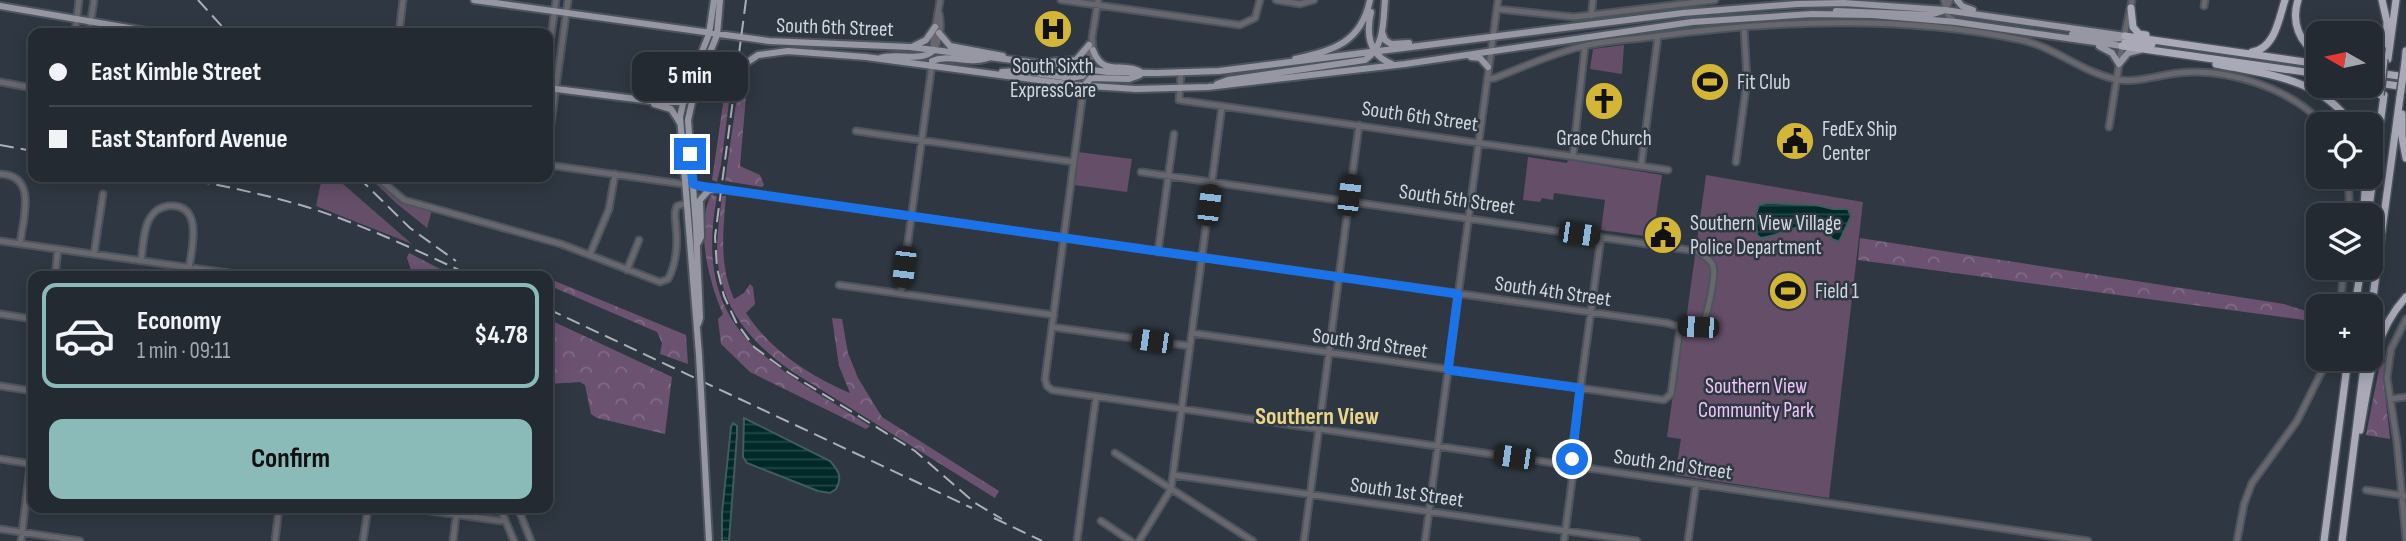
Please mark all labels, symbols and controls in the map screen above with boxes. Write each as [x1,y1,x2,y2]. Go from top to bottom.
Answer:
hospital icon: South Sixth ExpressCare [1032,8,1074,50]
street label: South 6th Street [776,13,894,42]
north arrow [2306,21,2384,98]
map controls [2306,21,2383,371]
callout: 5 min [632,52,748,102]
place label: South Sixth ExpressCare [1010,54,1096,103]
text: East Kimble Street [91,57,261,88]
sports icon: Fit Club [1689,61,1731,103]
text: 5 min [668,62,712,90]
place label: Fit Club [1737,70,1791,95]
church icon: Grace Church [1583,80,1625,122]
street label: South 6th Street [1360,96,1480,137]
button: locate [2306,112,2383,189]
place label: FedEx Ship Center [1822,117,1897,166]
public building icon: FedEx Ship Center [1774,120,1816,162]
text: East Stanford Avenue [91,124,288,155]
place label: Grace Church [1556,126,1652,151]
route end [674,138,706,170]
car [1337,173,1362,217]
street label: South 5th Street [1397,179,1516,220]
car [1197,183,1222,227]
button: layers [2306,203,2383,280]
place label: Southern View Village Police Department [1690,211,1842,260]
public building icon: Southern View Village Police Department [1642,214,1684,256]
car [1557,221,1602,247]
car [892,245,917,289]
sports icon: Field 1 [1767,270,1809,312]
street label: South 4th Street [1493,271,1613,312]
place label: Field 1 [1815,279,1860,304]
button: + [2306,294,2383,371]
icon: car [53,304,116,367]
text: Economy [137,306,221,337]
car [1677,315,1720,339]
text: $4.78 [474,320,528,351]
street label: South 3rd Street [1311,323,1429,364]
car [1130,328,1175,354]
text: 1 min · 09:11 [137,337,230,365]
park label: Southern View Community Park [1698,374,1814,423]
district label: Southern View [1255,402,1379,431]
button: Confirm [49,419,532,499]
route start [1556,443,1588,475]
car [1492,444,1537,470]
street label: South 2nd Street [1612,444,1734,485]
street label: South 1st Street [1349,472,1465,513]

